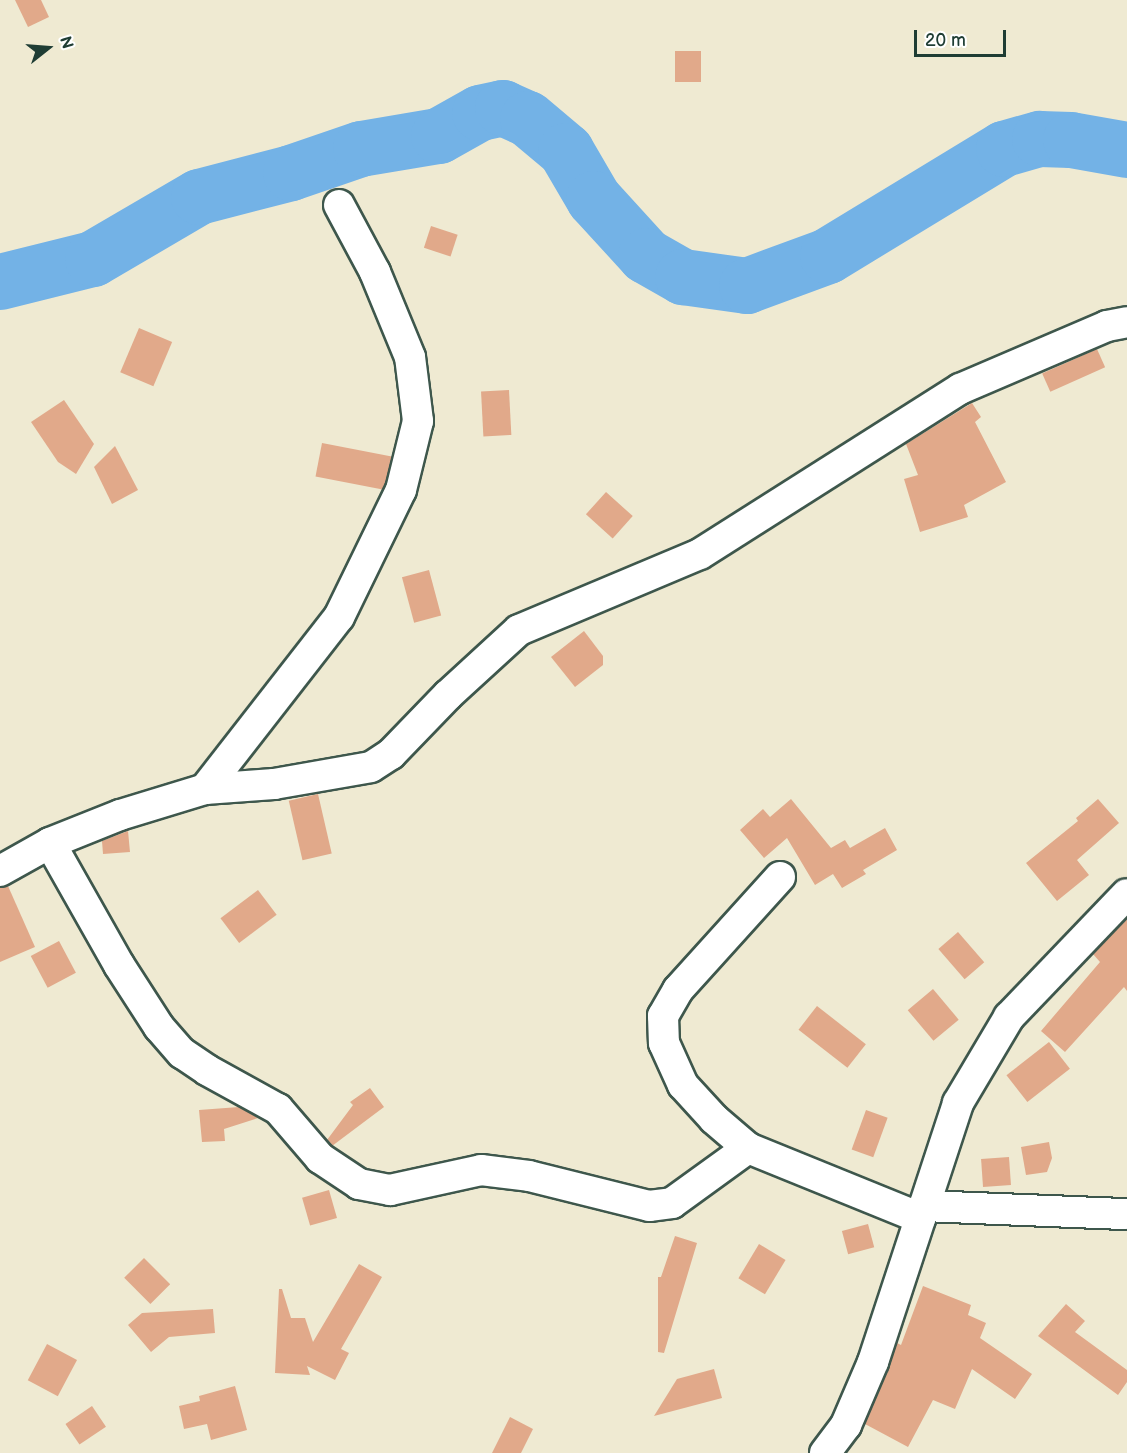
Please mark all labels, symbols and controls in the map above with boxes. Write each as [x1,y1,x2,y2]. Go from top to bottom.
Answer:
north arrow [18,18,78,78]
scale bar [917,18,1008,56]
text: 20 m [925,30,966,51]
text: N [55,34,77,51]

